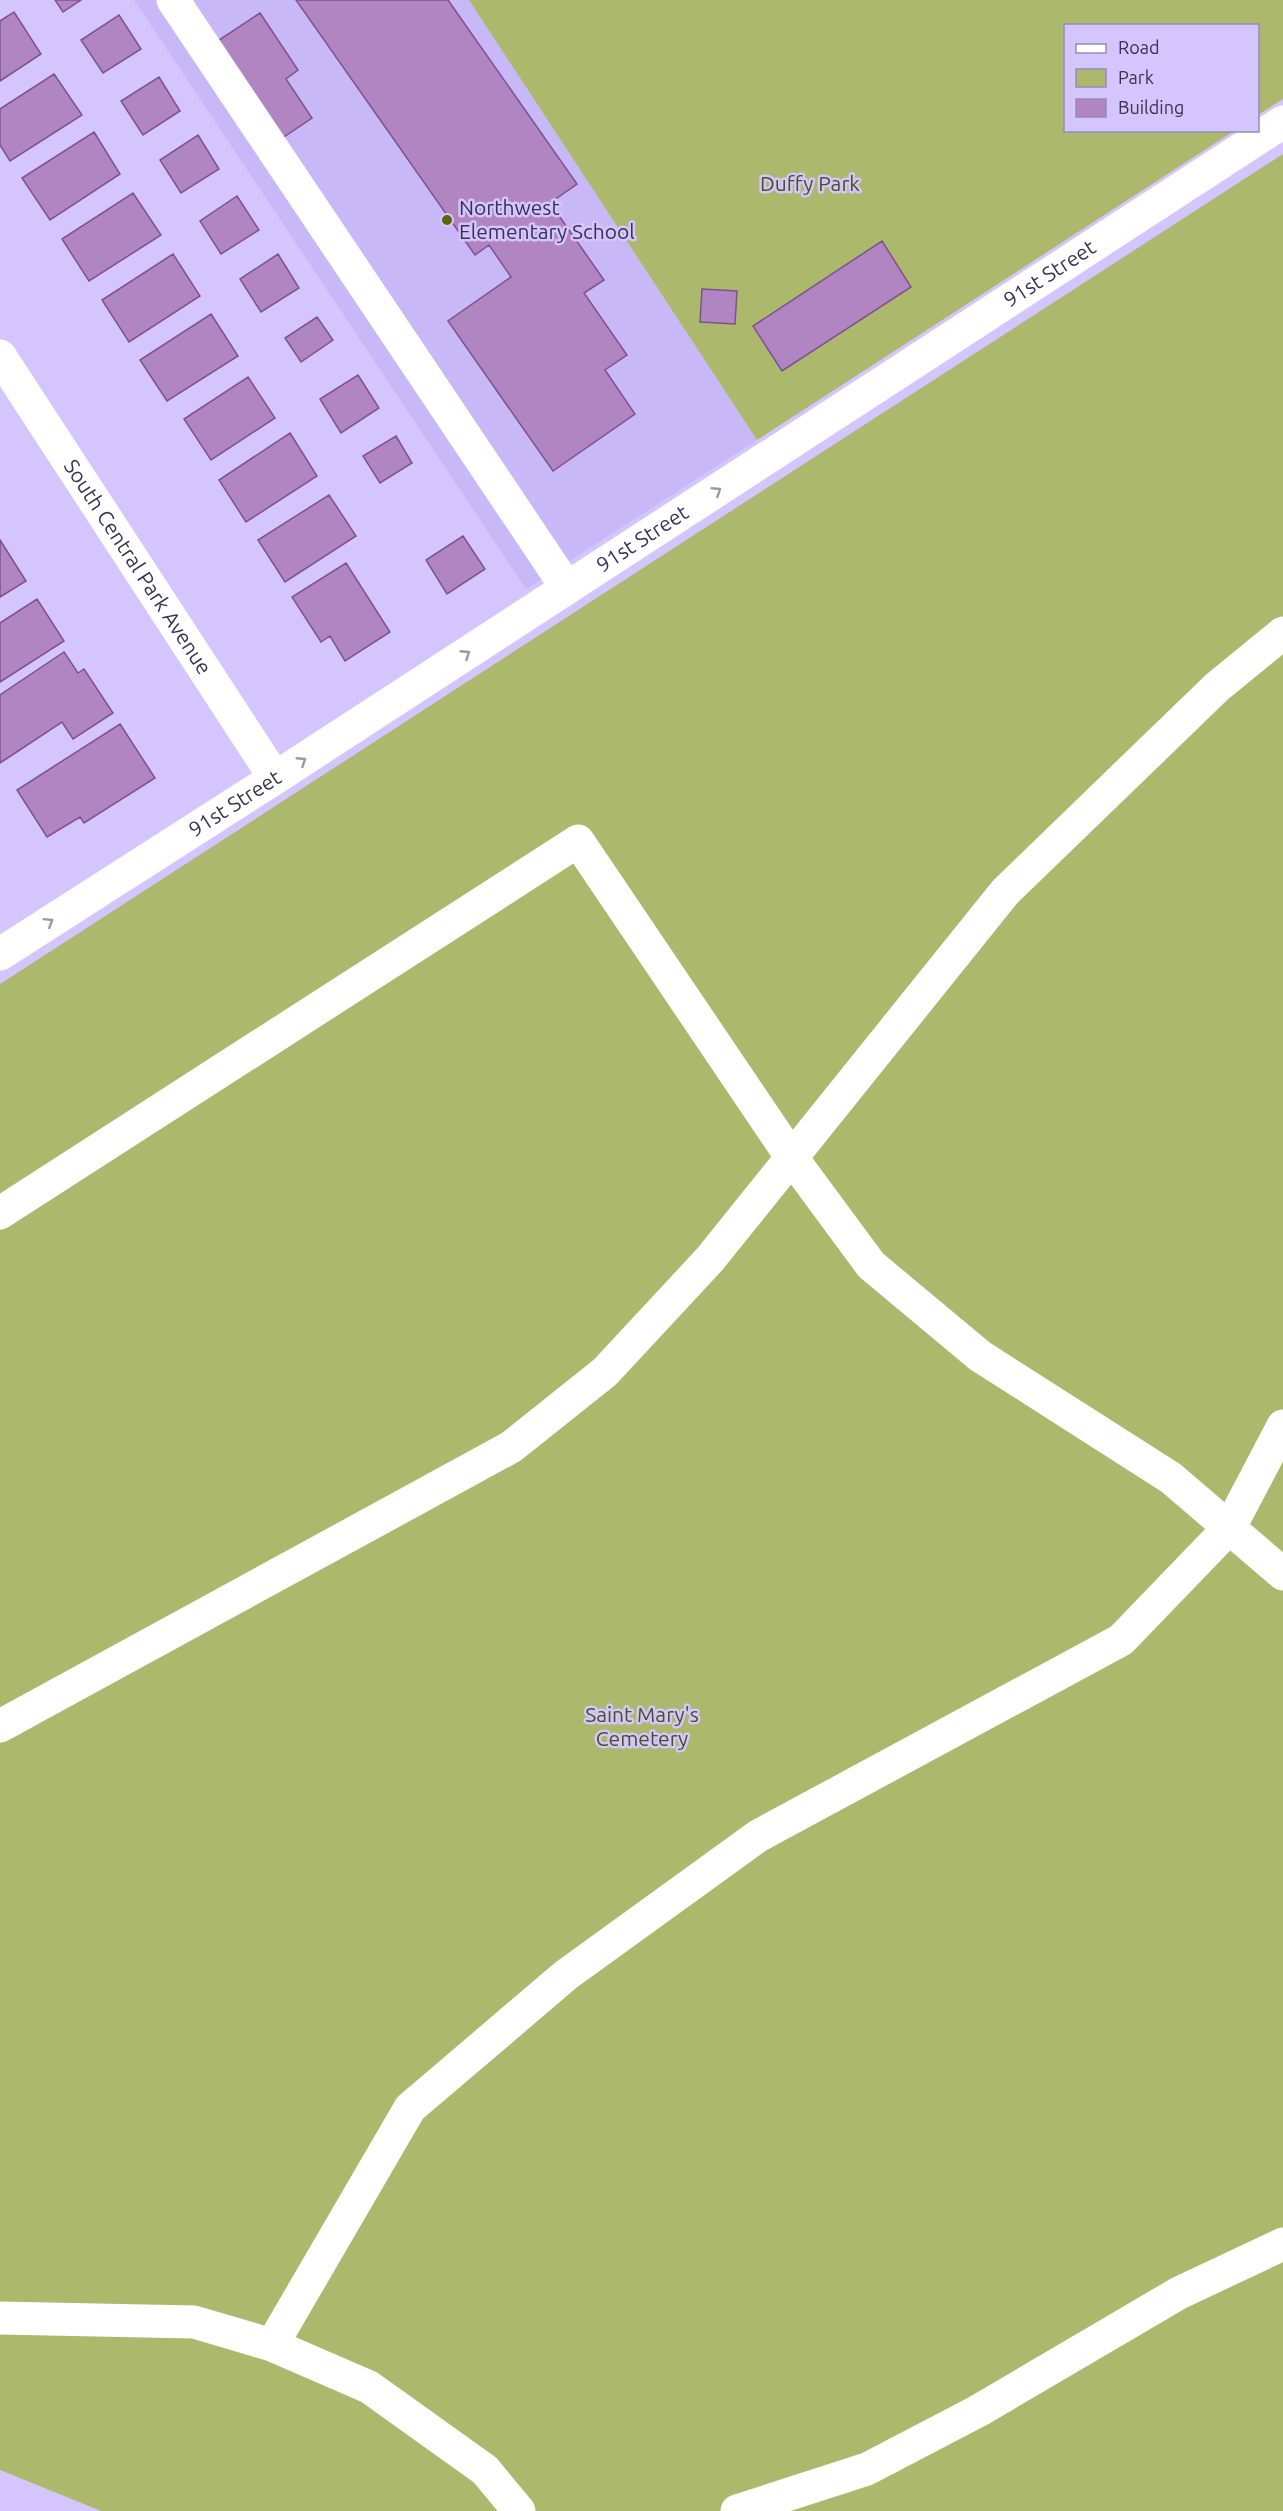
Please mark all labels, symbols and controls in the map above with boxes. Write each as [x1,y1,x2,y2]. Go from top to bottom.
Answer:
legend [1064,24,1259,132]
text: Road [1118,37,1160,57]
text: Park [1118,67,1154,87]
text: Building [1118,97,1184,117]
park label: Duffy Park [760,171,860,195]
place label: Northwest Elementary School [459,195,635,243]
marker: Northwest Elementary School [440,213,454,227]
street label: 91st Street [999,234,1100,311]
street label: South Central Park Avenue [60,455,217,679]
one-way arrow [711,486,721,498]
street label: 91st Street [592,499,692,577]
one-way arrow [459,651,470,662]
one-way arrow [296,756,306,768]
street label: 91st Street [184,764,285,841]
one-way arrow [43,918,53,930]
park label: Saint Mary's Cemetery [585,1702,699,1750]

